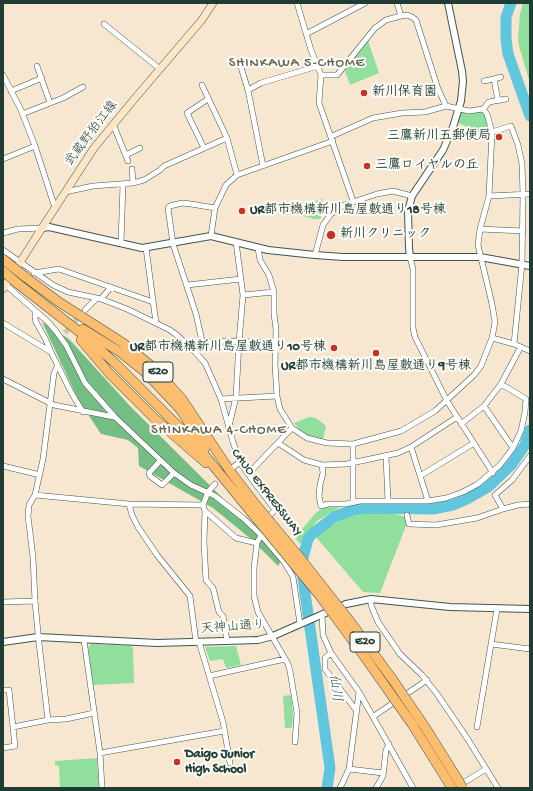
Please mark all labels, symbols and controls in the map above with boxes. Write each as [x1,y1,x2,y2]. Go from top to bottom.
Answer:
district label: SHINKAWA 5-CHOME [229,56,365,72]
place label: 新川保育園 [372,85,437,101]
marker: 新川保育園 [359,88,369,98]
street label: 武蔵野狛江線 [62,98,122,170]
place label: 三鷹新川五郵便局 [387,129,491,145]
marker: 三鷹新川五郵便局 [494,132,504,142]
place label: 三鷹ロイヤルの丘 [375,158,479,174]
marker: 三鷹ロイヤルの丘 [362,161,372,171]
place label: UR都市機構新川島屋敷通り18号棟 [250,203,446,219]
marker: UR都市機構新川島屋敷通り18号棟 [237,206,247,216]
place label: 新川クリニック [340,227,431,243]
marker: 新川クリニック [325,229,337,241]
place label: UR都市機構新川島屋敷通り10号棟 [130,340,326,356]
marker: UR都市機構新川島屋敷通り10号棟 [329,343,339,353]
marker: UR都市機構新川島屋敷通り9号棟 [371,348,381,358]
place label: UR都市機構新川島屋敷通り9号棟 [281,359,471,375]
road number: E20 [143,362,173,382]
district label: SHINKAWA 4-CHOME [151,423,287,439]
street label: CHUO EXPRESSWAY [227,446,305,540]
street label: 天神山通り [200,618,266,638]
road number: E20 [350,632,380,652]
water label: 仙川 [324,673,344,703]
place label: Daigo Junior High School [185,747,254,778]
marker: Daigo Junior High School [172,757,182,767]

